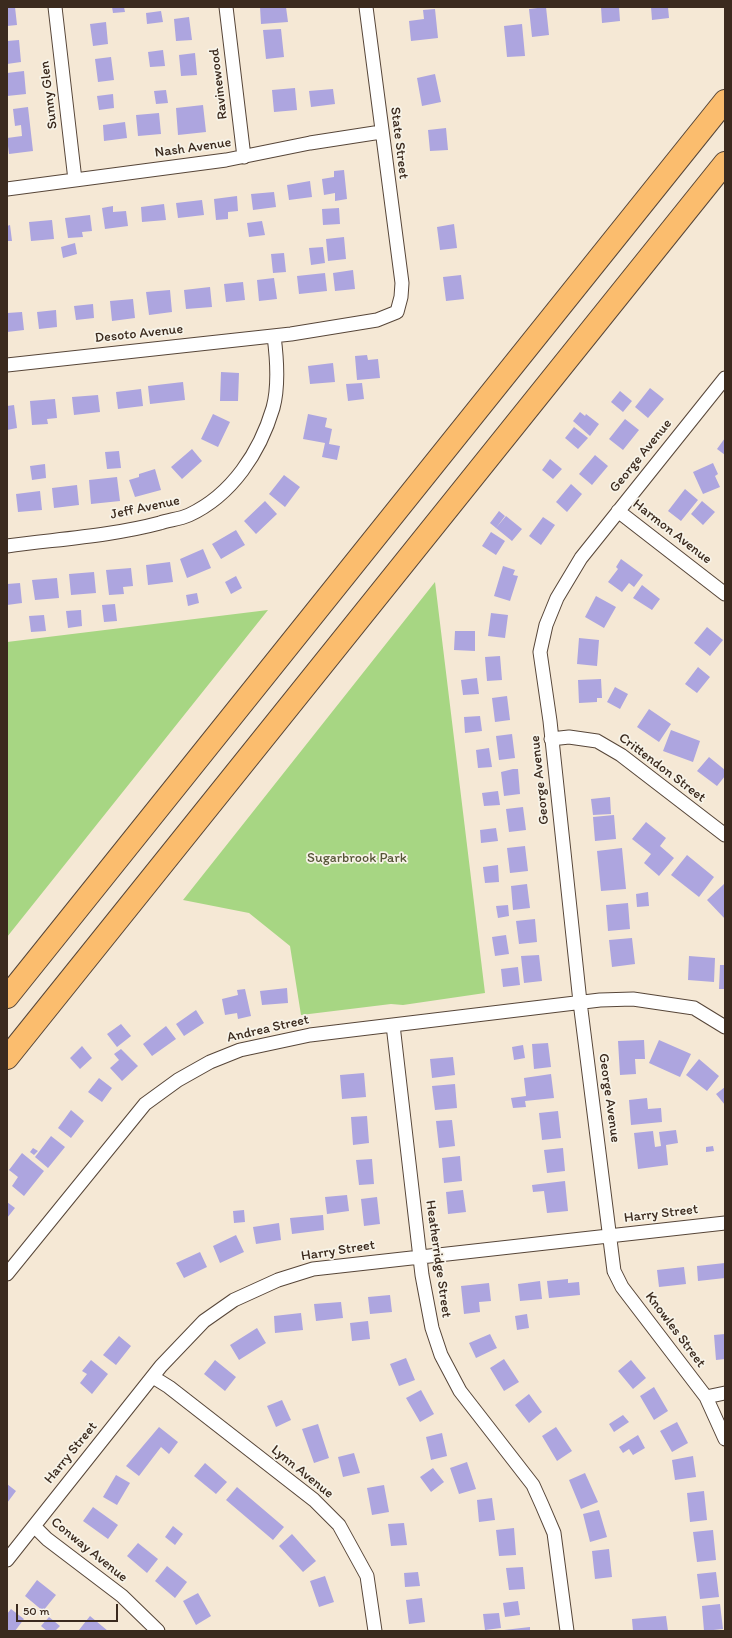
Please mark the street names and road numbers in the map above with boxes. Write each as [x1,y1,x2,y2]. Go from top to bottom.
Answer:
street label: Ravinewood [206,47,232,121]
street label: Sunny Glen [36,60,62,130]
street label: State Street [386,106,412,180]
street label: Nash Avenue [154,134,232,162]
street label: Desoto Avenue [94,321,184,347]
street label: George Avenue [606,416,676,496]
street label: Jeff Avenue [109,492,181,524]
street label: Harmon Avenue [629,496,715,568]
street label: Crittendon Street [615,730,709,806]
street label: George Avenue [527,734,553,826]
street label: Andrea Street [225,1011,311,1047]
street label: George Avenue [594,1052,624,1144]
street label: Heatherridge Street [421,1199,455,1319]
street label: Harry Street [623,1201,699,1227]
street label: Harry Street [300,1237,376,1265]
street label: Knowles Street [641,1289,709,1371]
street label: Harry Street [41,1419,101,1487]
street label: Lynn Avenue [267,1442,337,1502]
street label: Conway Avenue [47,1514,131,1586]

